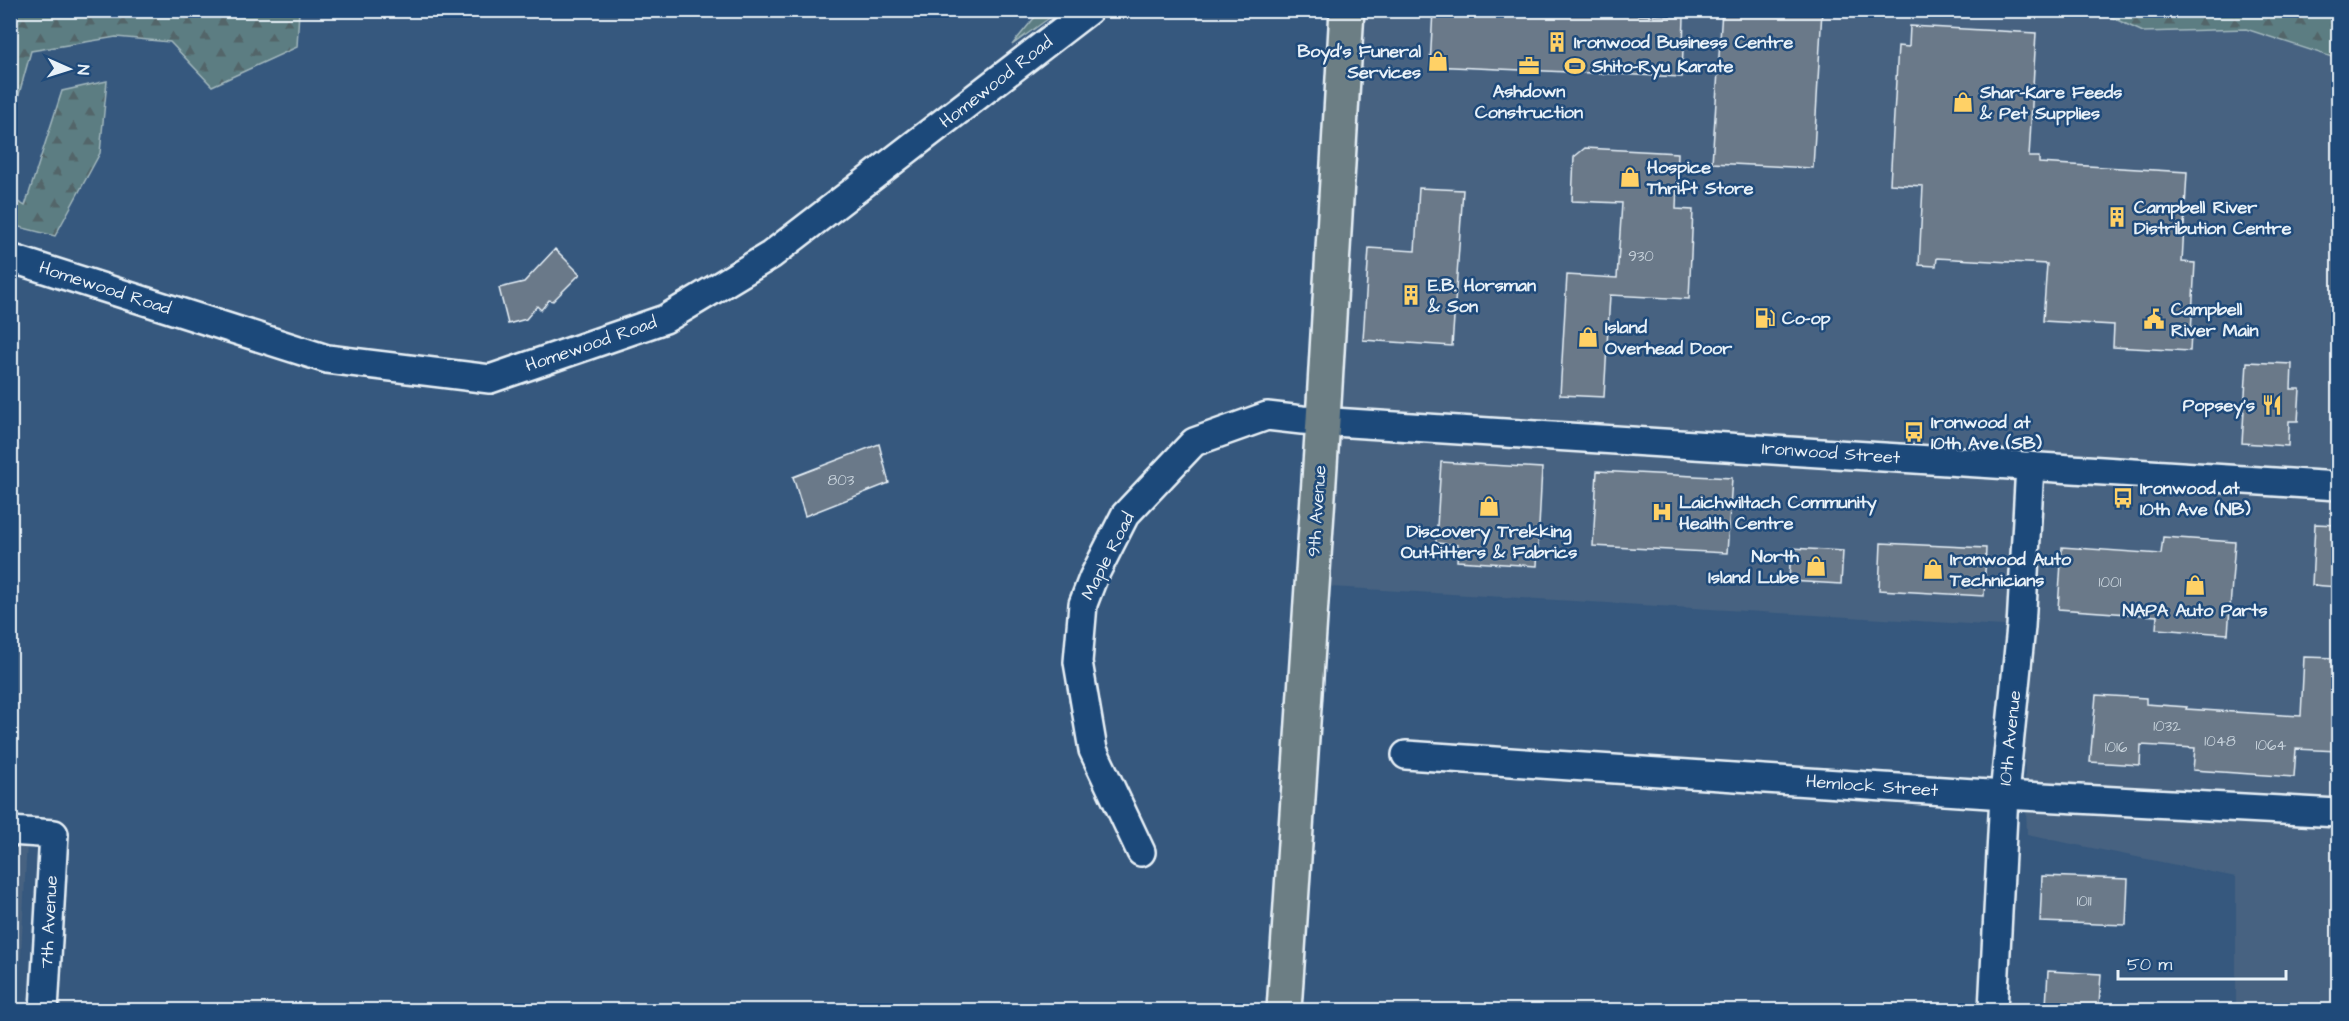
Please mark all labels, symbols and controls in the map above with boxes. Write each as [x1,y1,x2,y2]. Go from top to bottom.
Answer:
street label: Homewood Road [934,30,1058,134]
building icon: Ironwood Business Centre [1545,30,1569,54]
place label: Ironwood Business Centre [1574,30,1793,55]
north arrow [39,39,99,99]
place label: Boyd's Funeral Services [1298,39,1421,85]
shop icon: Boyd's Funeral Services [1426,49,1450,73]
office icon: Ashdown Construction [1517,54,1541,78]
sports icon: Shito-Ryu Karate [1563,54,1587,78]
place label: Shito-Ryu Karate [1591,54,1734,80]
text: N [72,64,94,75]
place label: Ashdown Construction [1475,79,1583,125]
place label: Shar-Kare Feeds & Pet Supplies [1979,80,2122,126]
shop icon: Shar-Kare Feeds & Pet Supplies [1951,90,1975,114]
place label: Hospice Thrift Store [1646,155,1754,201]
shop icon: Hospice Thrift Store [1618,165,1642,189]
place label: Campbell River Distribution Centre [2134,195,2292,241]
building icon: Campbell River Distribution Centre [2105,205,2129,229]
house number: 930 [1628,246,1654,267]
street label: Homewood Road [36,255,174,321]
place label: E.B. Horsman & Son [1427,273,1536,319]
building icon: E.B. Horsman & Son [1399,283,1423,307]
place label: Campbell River Main [2171,297,2259,343]
fuel station icon: Co-op [1753,306,1777,330]
place label: Co-op [1782,306,1831,331]
public building icon: Campbell River Main [2142,307,2166,331]
street label: Homewood Road [522,310,660,378]
place label: Island Overhead Door [1605,315,1732,361]
shop icon: Island Overhead Door [1576,325,1600,349]
place label: Popsey's [2183,393,2255,419]
restaurant icon: Popsey's [2260,393,2284,417]
place label: Ironwood at 10th Ave (SB) [1931,410,2043,456]
bus stop icon: Ironwood at 10th Ave (SB) [1902,420,1926,444]
street label: Ironwood Street [1761,436,1902,470]
street label: 9th Avenue [1301,464,1333,558]
house number: 803 [828,470,855,491]
place label: Ironwood at 10th Ave (NB) [2140,476,2251,522]
bus stop icon: Ironwood at 10th Ave (NB) [2111,486,2135,510]
place label: Laichwiltach Community Health Centre [1679,490,1877,536]
shop icon: Discovery Trekking Outfitters & Fabrics [1477,494,1501,518]
hospital icon: Laichwiltach Community Health Centre [1650,500,1674,524]
street label: Maple Road [1075,508,1141,604]
place label: Discovery Trekking Outfitters & Fabrics [1401,519,1577,565]
place label: North Island Lube [1708,544,1800,590]
place label: Ironwood Auto Technicians [1949,547,2072,593]
shop icon: North Island Lube [1804,554,1828,578]
shop icon: Ironwood Auto Technicians [1921,557,1945,581]
house number: 1001 [2099,572,2121,593]
shop icon: NAPA Auto Parts [2183,573,2207,597]
place label: NAPA Auto Parts [2122,598,2268,623]
street label: 10th Avenue [1993,689,2027,787]
house number: 1032 [2153,716,2181,737]
house number: 1048 [2204,731,2236,752]
house number: 1064 [2256,735,2287,756]
house number: 1016 [2105,737,2128,758]
street label: Hemlock Street [1805,769,1940,803]
street label: 7th Avenue [34,875,64,969]
house number: 1011 [2076,891,2092,912]
scale bar [2118,943,2286,981]
text: 50 m [2127,952,2172,977]

